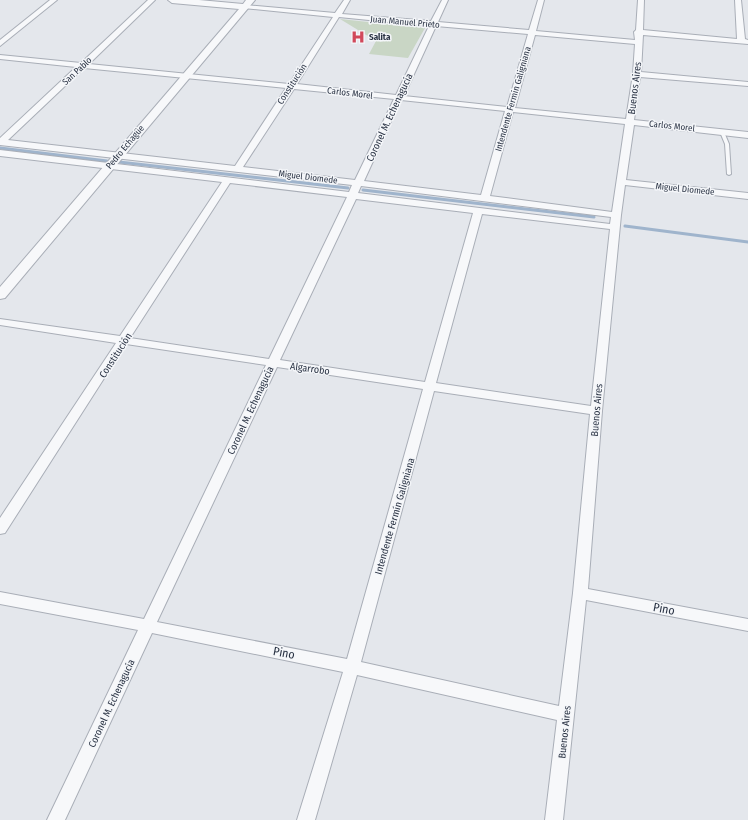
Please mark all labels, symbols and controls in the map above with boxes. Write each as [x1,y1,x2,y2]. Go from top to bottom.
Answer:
street label: Juan Manuel Prieto [370,14,440,30]
hospital icon: Salita [350,29,366,45]
place label: Salita [369,32,391,42]
street label: Intendente Fermín Galigniana [493,45,533,153]
street label: San Pablo [60,55,94,87]
street label: Buenos Aires [626,61,644,115]
street label: Constitución [275,62,309,106]
street label: Coronel M. Echenagucía [363,71,416,163]
street label: Carlos Morel [327,85,374,101]
street label: Carlos Morel [649,119,696,133]
street label: Pedro Echagüe [104,123,146,171]
street label: Miguel Diomede [278,168,339,186]
street label: Miguel Diomede [655,181,716,197]
street label: Constitución [97,331,135,380]
street label: Algarrobo [289,360,330,378]
street label: Coronel M. Echenagucía [224,364,277,456]
street label: Buenos Aires [589,383,605,437]
street label: Intendente Fermín Galigniana [372,456,417,576]
street label: Pino [652,600,676,618]
street label: Pino [272,644,296,662]
street label: Coronel M. Echenagucía [85,657,138,749]
street label: Buenos Aires [556,705,574,759]

